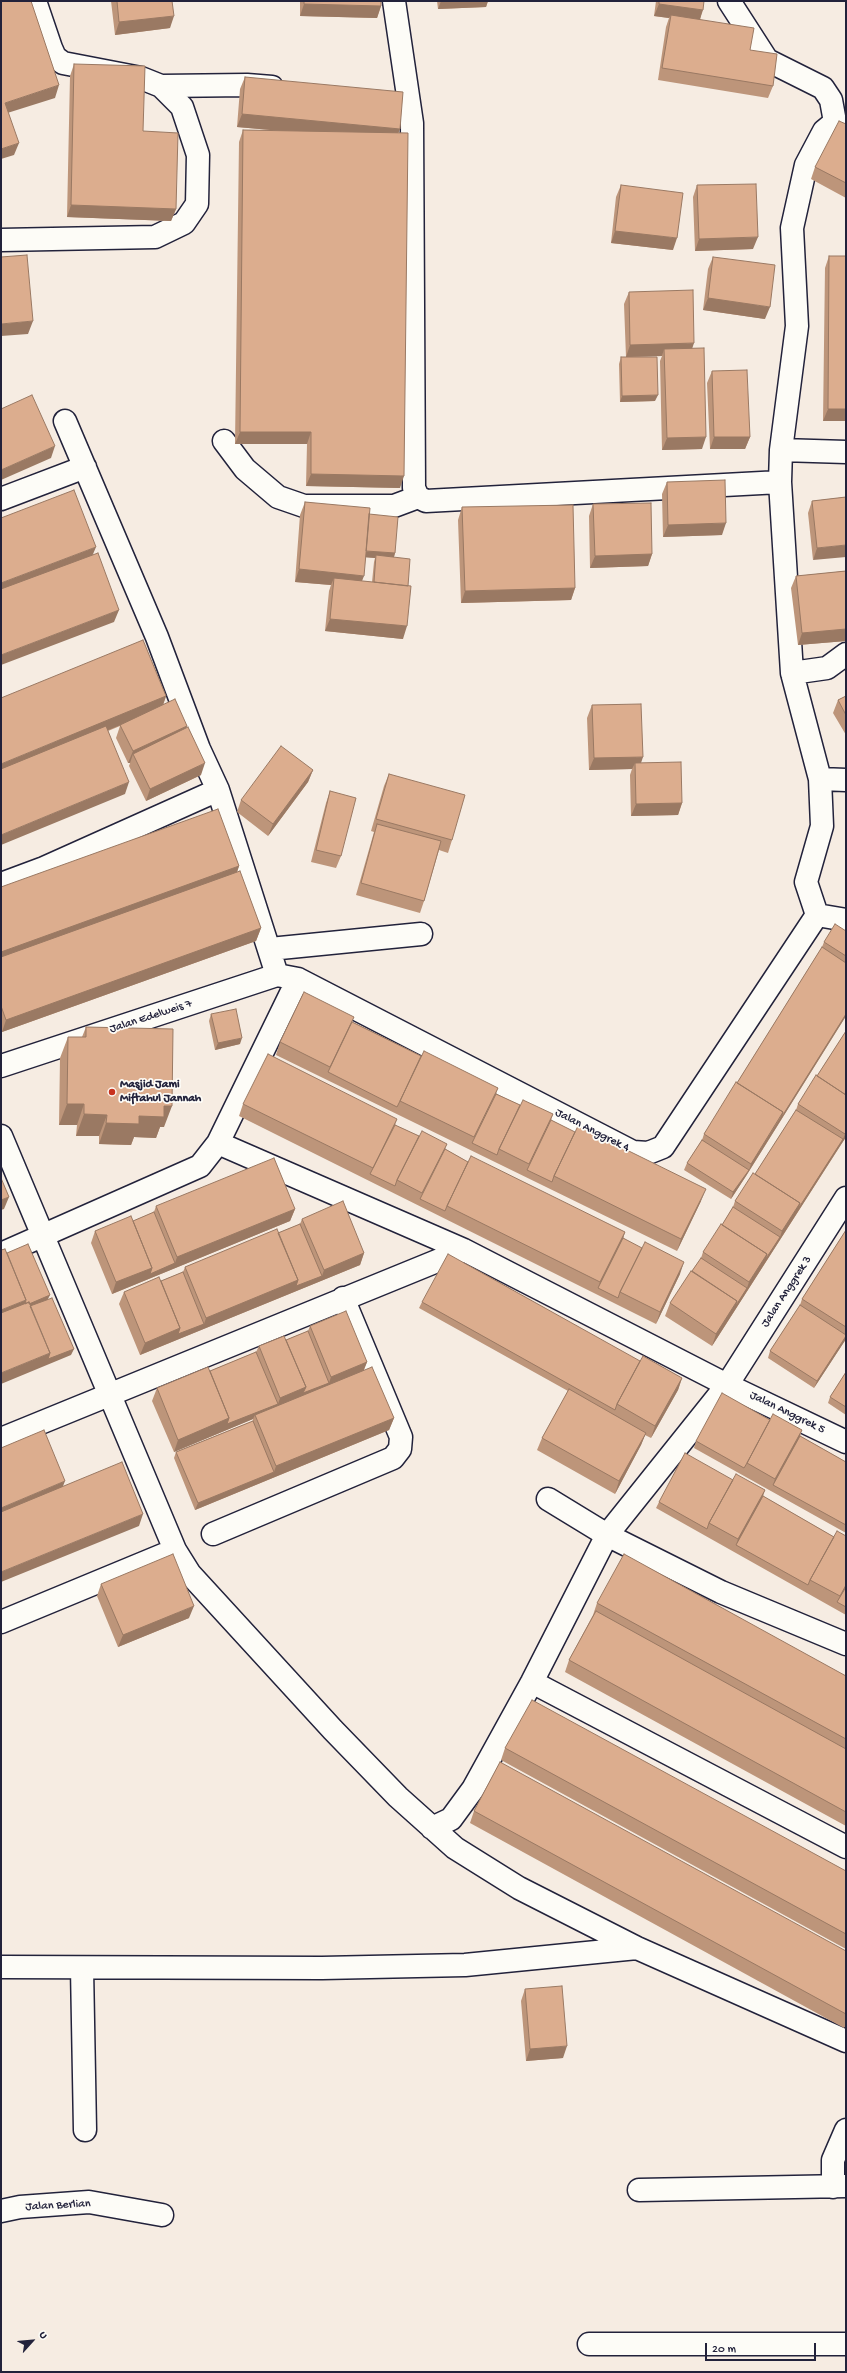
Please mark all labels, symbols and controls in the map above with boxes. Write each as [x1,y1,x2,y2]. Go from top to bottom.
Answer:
street label: Jalan Edelweis 7 [108,997,194,1037]
place label: Masjid Jami Miftahul Jannah [120,1078,201,1106]
marker: Masjid Jami Miftahul Jannah [107,1087,117,1097]
street label: Jalan Anggrek 4 [552,1106,632,1156]
street label: Jalan Anggrek 3 [759,1254,815,1330]
street label: Jalan Anggrek 5 [747,1389,827,1437]
street label: Jalan Berlian [25,2197,91,2215]
north arrow [12,2321,52,2361]
text: U [36,2330,49,2341]
scale bar [707,2335,818,2361]
text: 20 m [712,2343,736,2357]

